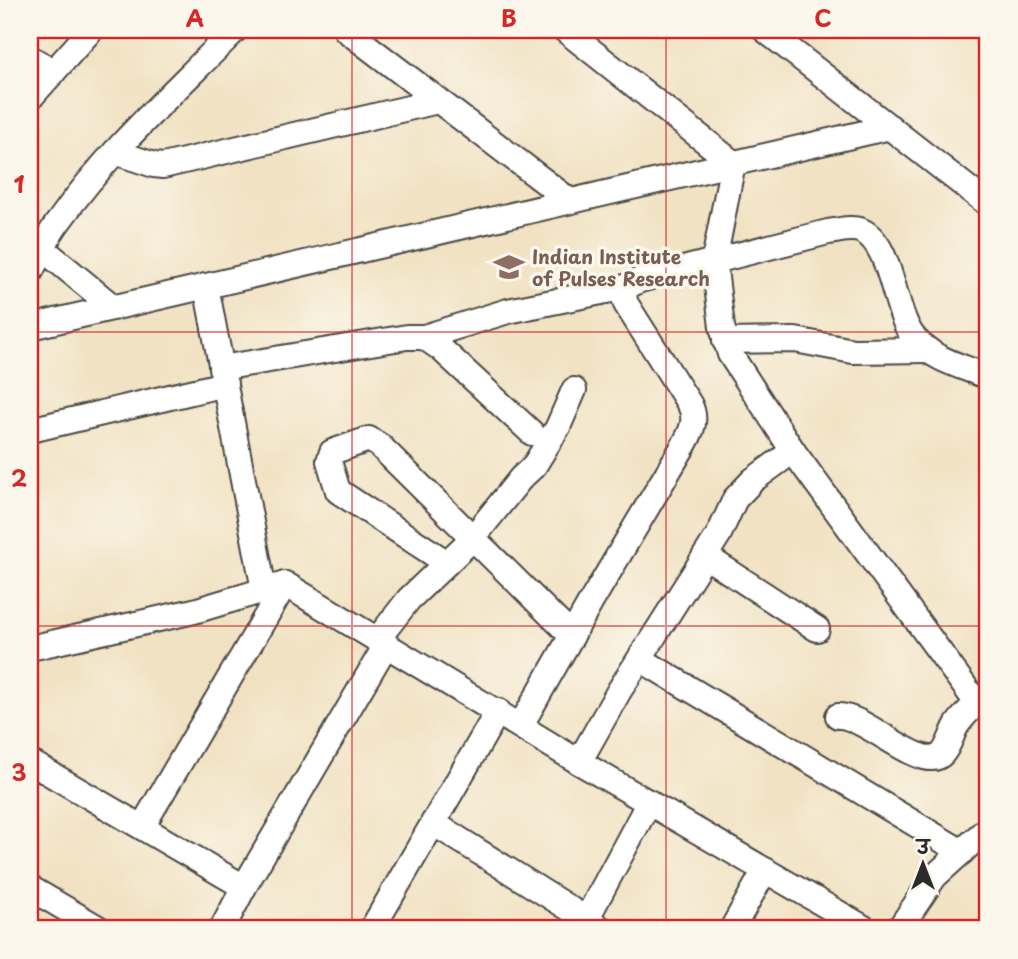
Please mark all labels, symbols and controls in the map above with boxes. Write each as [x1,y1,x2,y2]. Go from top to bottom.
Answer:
text: A [186,0,204,35]
text: B [501,0,517,35]
text: C [814,0,832,35]
text: 1 [14,166,25,201]
place label: Indian Institute of Pulses Research [532,242,710,292]
school or university icon: Indian Institute of Pulses Research [492,250,526,284]
text: 2 [11,460,27,495]
text: 3 [11,754,27,789]
north arrow [888,830,958,900]
text: उ [915,832,932,860]

